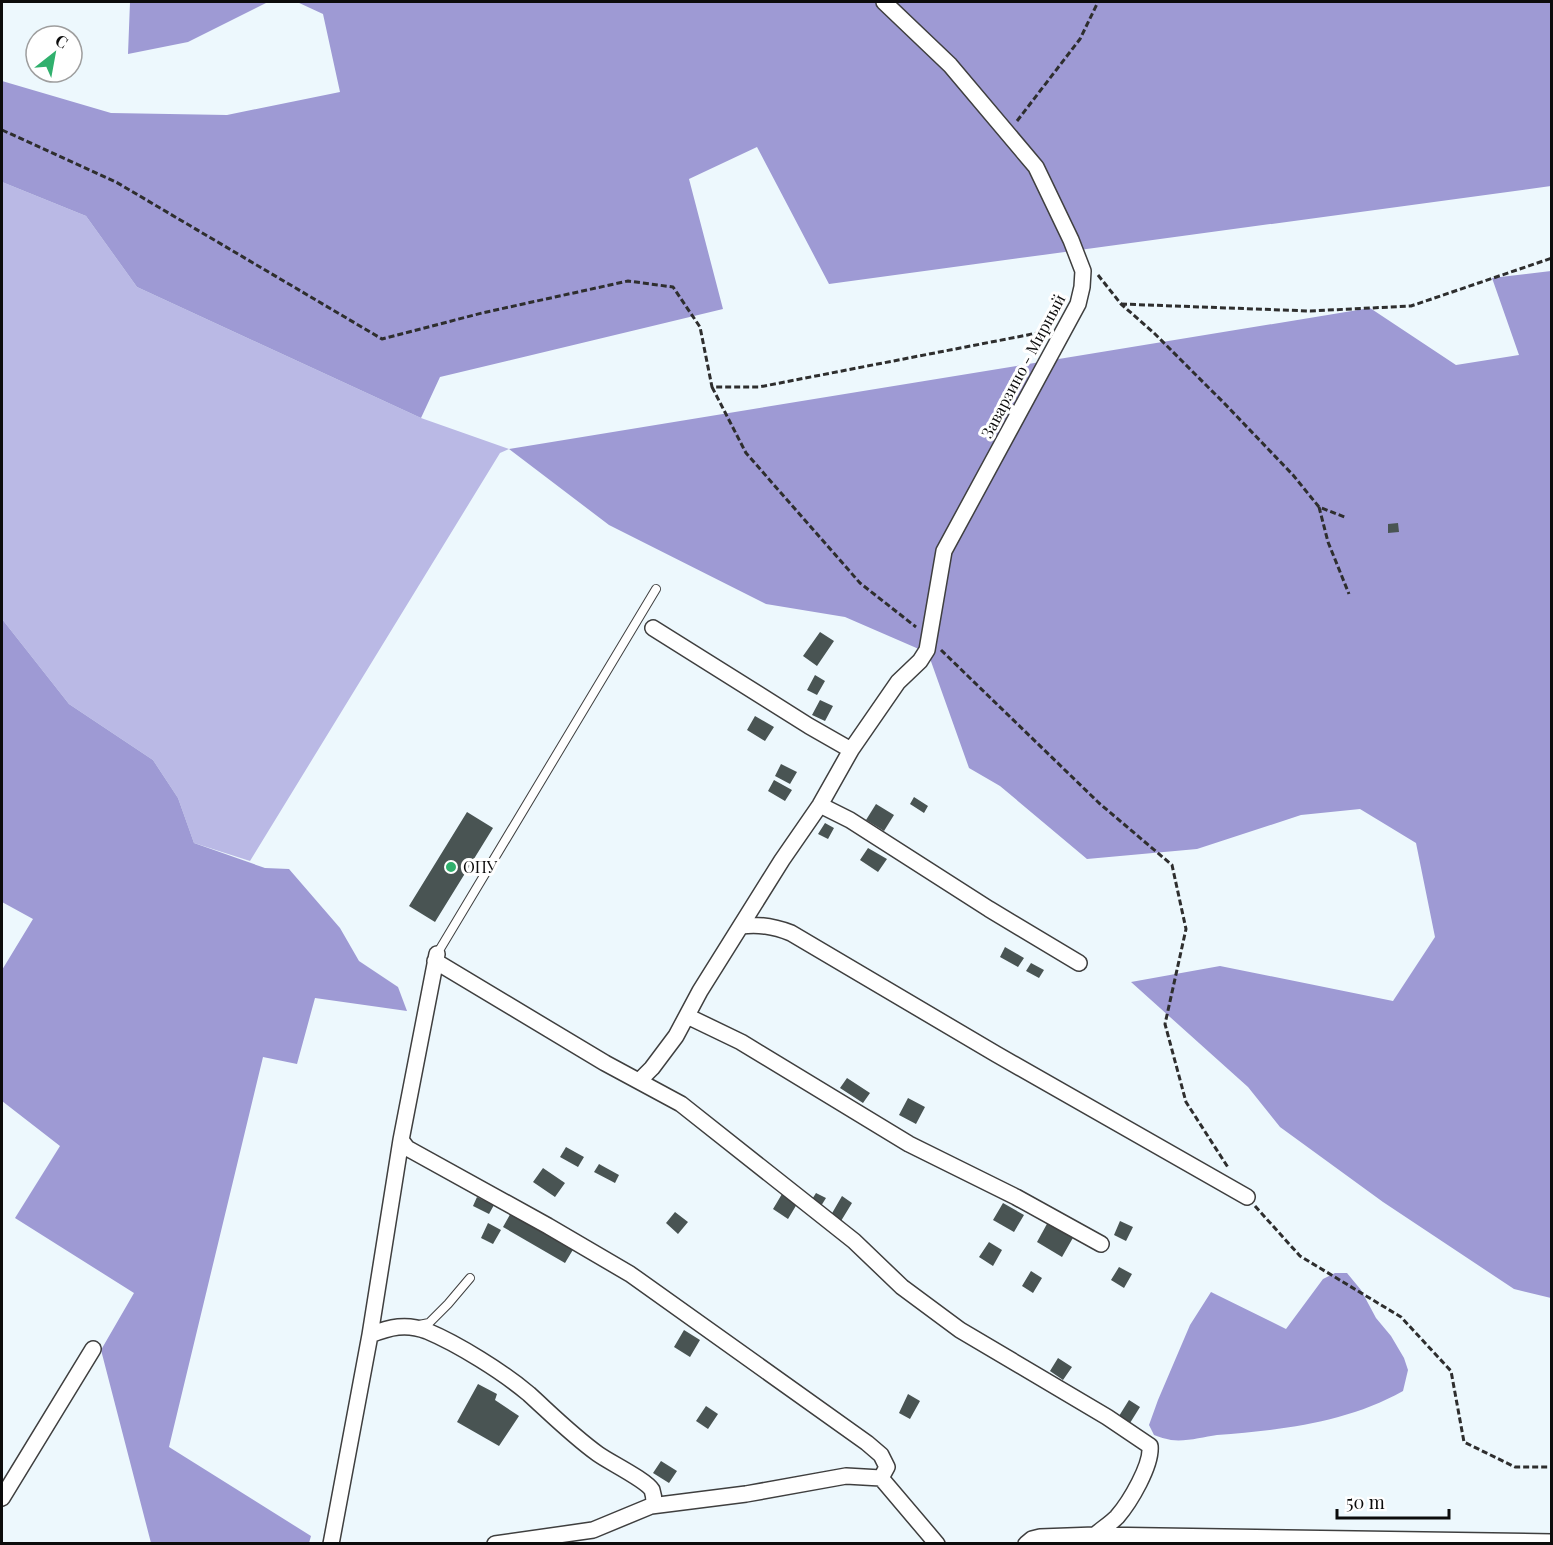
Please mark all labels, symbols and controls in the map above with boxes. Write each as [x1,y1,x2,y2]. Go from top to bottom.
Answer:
north arrow [24,24,84,84]
text: С [52,29,72,53]
street label: Заварзино - Мирный [976,290,1069,441]
place label: ОПУ [463,856,498,877]
marker: ОПУ [444,860,458,874]
scale bar [1337,1482,1450,1520]
text: 50 m [1346,1490,1385,1514]

